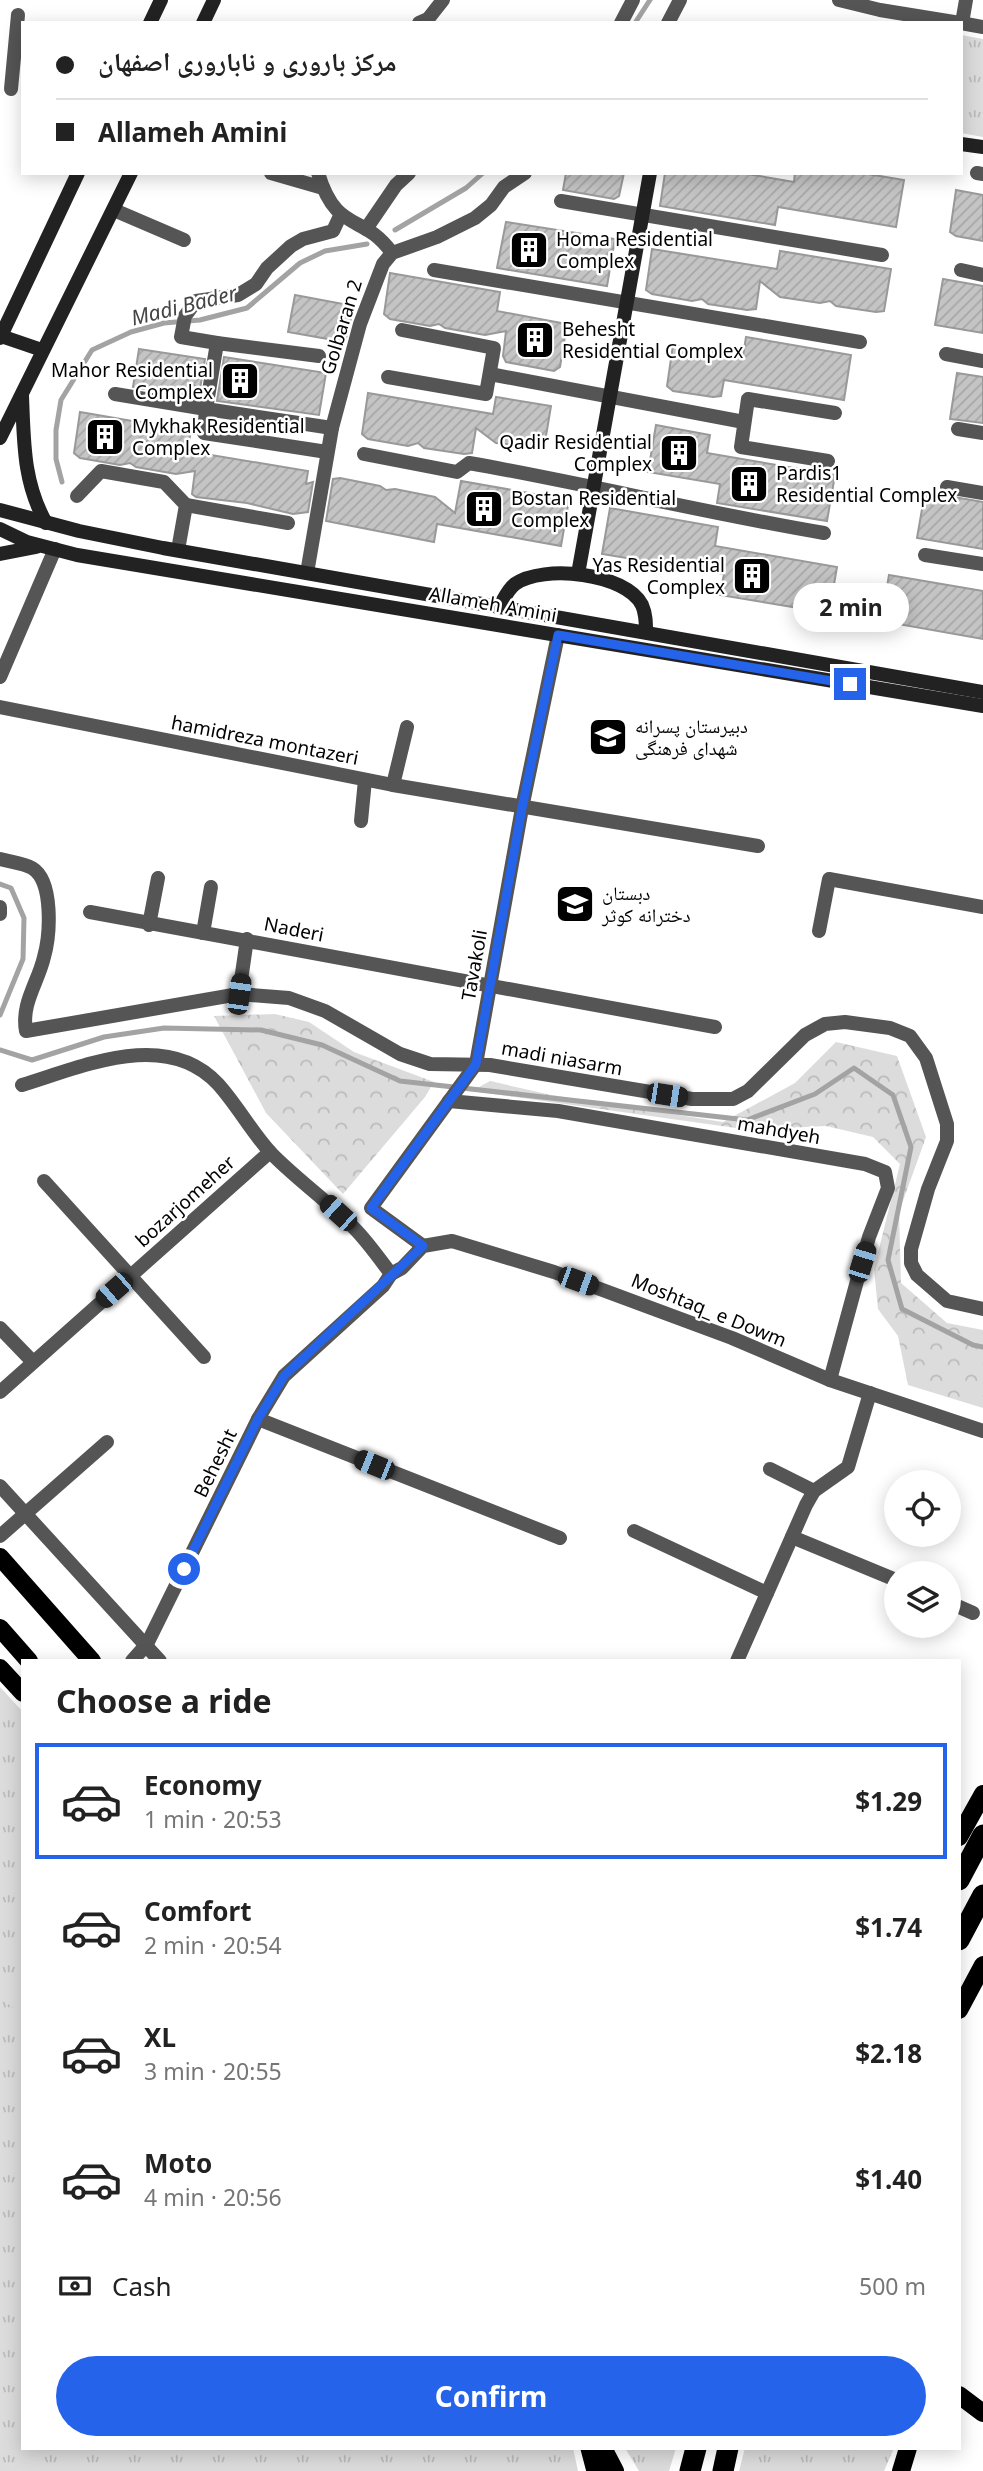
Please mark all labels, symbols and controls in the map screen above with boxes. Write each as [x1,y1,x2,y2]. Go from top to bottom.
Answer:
text: مرکز باروری و ناباروری اصفهان [98,43,397,79]
text: Allameh Amini [98,114,287,150]
place label: Homa Residential Complex [556,226,713,274]
building icon: Homa Residential Complex [508,229,550,271]
street label: Golbaran 2 [314,276,368,378]
water label: Madi Bader [128,278,241,332]
place label: Behesht Residential Complex [562,316,743,364]
building icon: Behesht Residential Complex [514,319,556,361]
place label: Mahor Residential Complex [51,357,213,405]
building icon: Mahor Residential Complex [219,360,261,402]
place label: Mykhak Residential Complex [132,413,305,461]
building icon: Mykhak Residential Complex [84,416,126,458]
place label: Qadir Residential Complex [499,429,652,477]
building icon: Qadir Residential Complex [658,432,700,474]
place label: Pardis1 Residential Complex [776,460,957,508]
building icon: Pardis1 Residential Complex [728,463,770,505]
place label: Bostan Residential Complex [511,485,676,533]
building icon: Bostan Residential Complex [463,488,505,530]
place label: Yas Residential Complex [592,552,725,600]
building icon: Yas Residential Complex [731,555,773,597]
street label: Allameh Amini [427,580,559,628]
callout: 2 min [792,582,908,632]
text: 2 min [819,591,883,623]
route end [834,668,866,700]
street label: hamidreza montazeri [169,709,361,771]
place label: دبیرستان پسرانه شهدای فرهنگی [635,713,748,761]
school or university icon: دبیرستان پسرانه شهدای فرهنگی [587,716,629,758]
place label: دبستان دخترانه کوثر [601,880,691,928]
school or university icon: دبستان دخترانه کوثر [554,883,596,925]
street label: Naderi [262,910,326,948]
street label: Tavakoli [455,928,493,1002]
car [226,972,253,1016]
street label: madi niasarm [499,1035,625,1081]
car [645,1081,690,1109]
street label: mahdyeh [735,1110,823,1150]
street label: bozarjomeher [130,1149,240,1253]
car [316,1191,361,1235]
car [846,1239,879,1285]
car [555,1264,602,1298]
street label: Moshtaq_ e Dowm [627,1267,791,1353]
car [92,1268,137,1312]
street label: Behesht [187,1424,243,1502]
car [351,1447,398,1483]
map controls [884,1470,961,1638]
button: locate [884,1470,961,1547]
route start [168,1553,200,1585]
button: layers [884,1561,961,1638]
text: Choose a ride [56,1679,272,1722]
text: Economy [144,1767,262,1803]
icon: car [60,1770,123,1833]
text: $1.29 [855,1783,922,1819]
text: 1 min · 20:53 [144,1803,282,1835]
text: Comfort [144,1893,252,1929]
icon: car [60,1896,123,1959]
text: $1.74 [855,1909,922,1945]
text: 2 min · 20:54 [144,1929,282,1961]
text: XL [144,2019,176,2055]
icon: car [60,2022,123,2085]
text: $2.18 [855,2035,922,2071]
text: 3 min · 20:55 [144,2055,282,2087]
text: Moto [144,2145,212,2181]
icon: car [60,2148,123,2211]
text: $1.40 [855,2161,922,2197]
text: 4 min · 20:56 [144,2181,282,2213]
icon: cash [56,2267,94,2305]
text: Cash [112,2268,172,2304]
text: 500 m [859,2270,926,2302]
button: Confirm [56,2356,926,2436]

